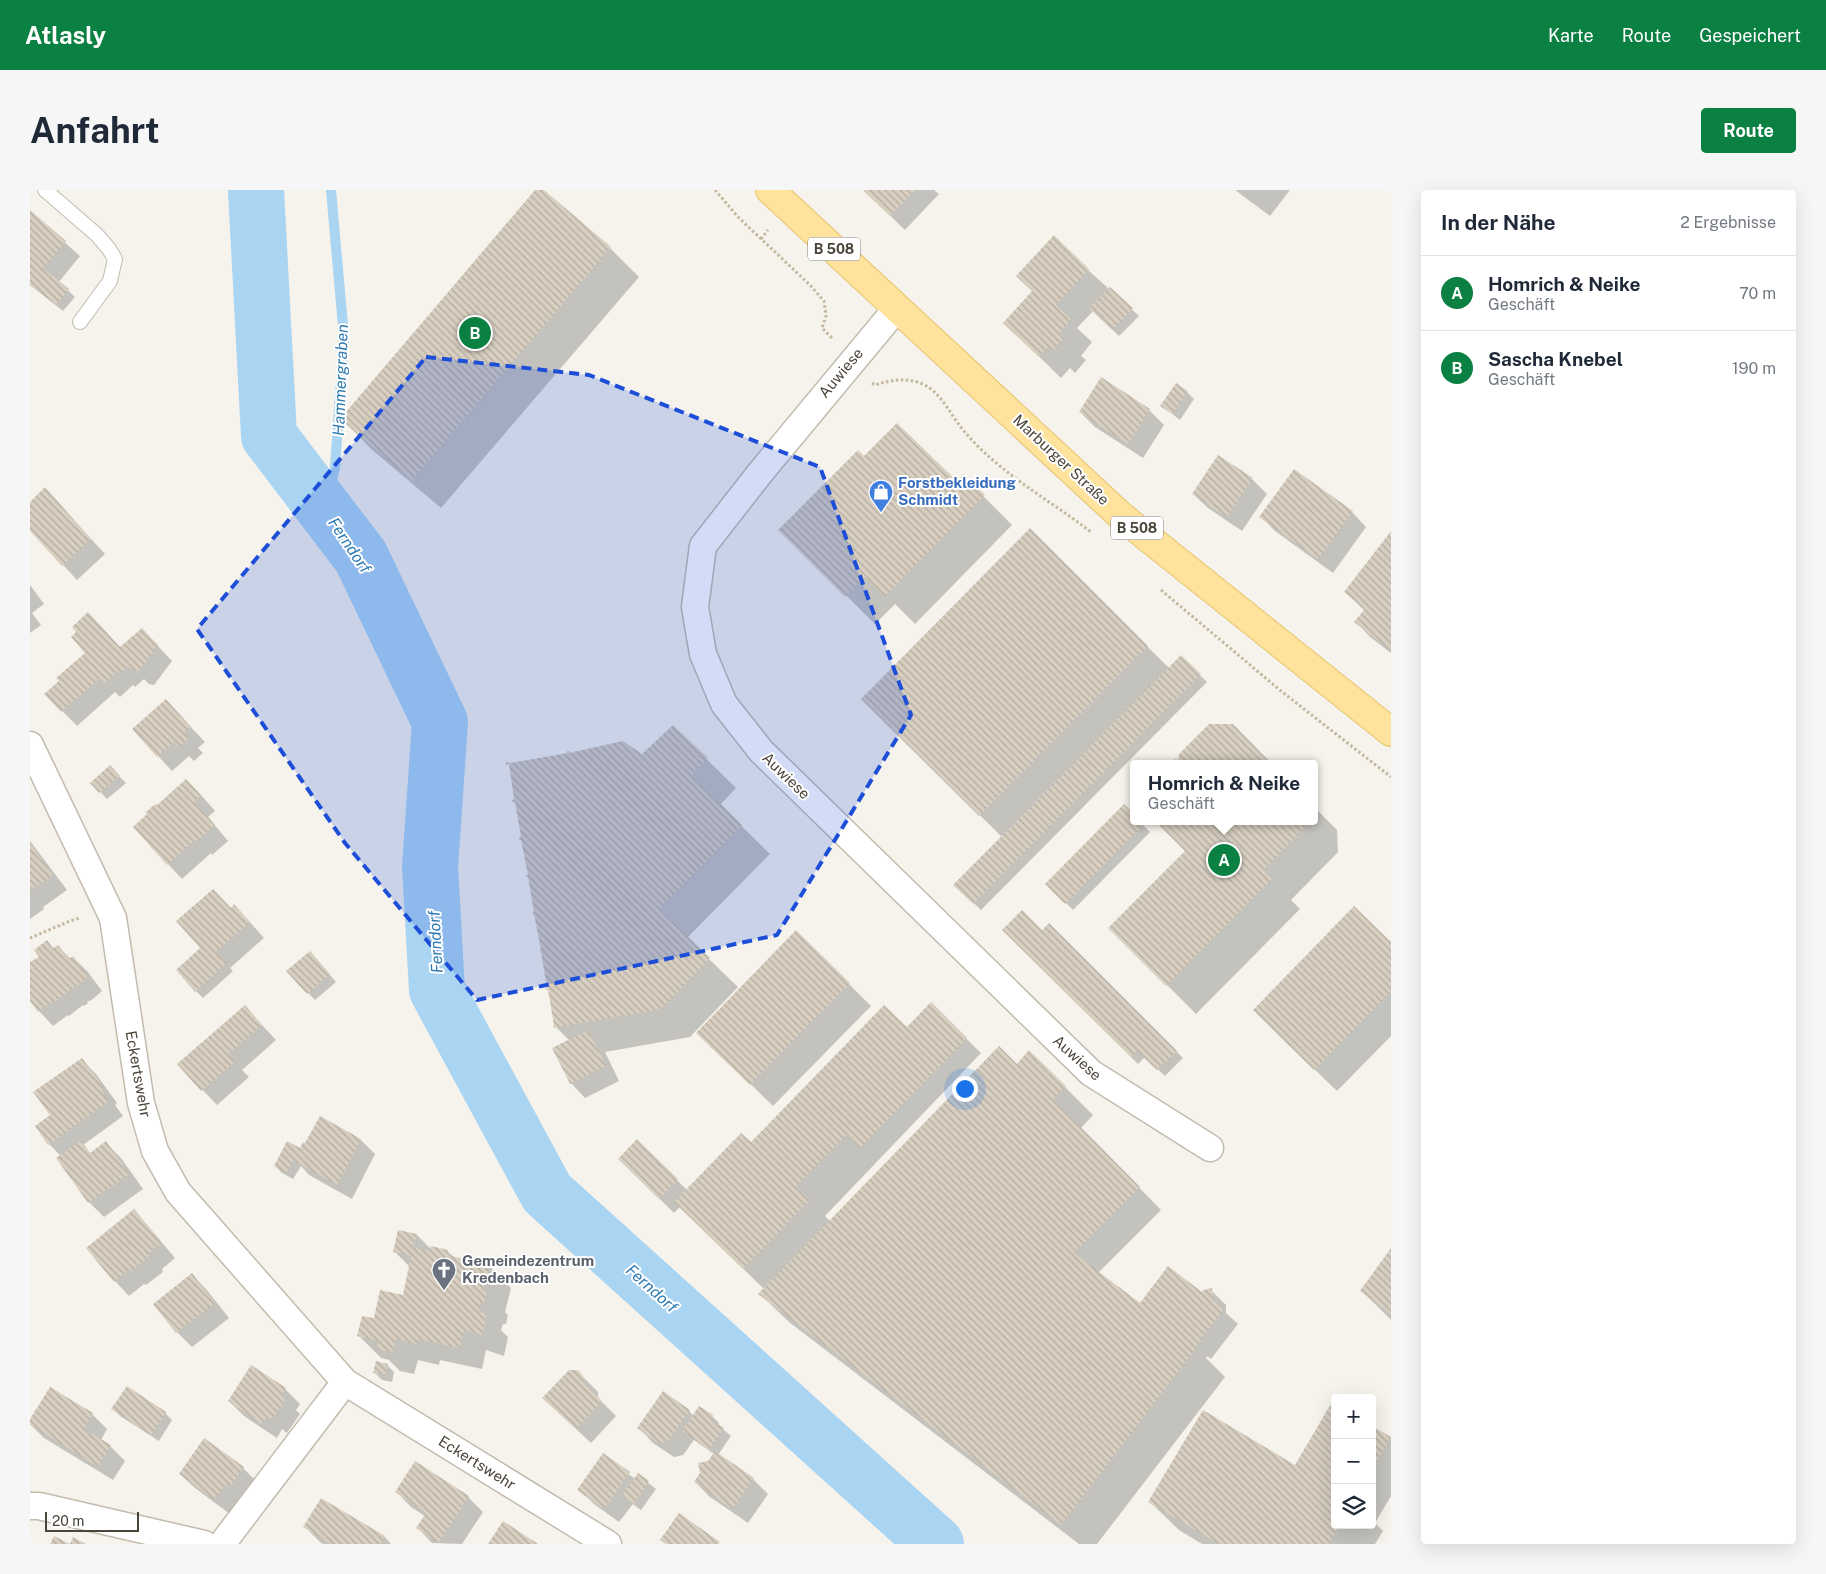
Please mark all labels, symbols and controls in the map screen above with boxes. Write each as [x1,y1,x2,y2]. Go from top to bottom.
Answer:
text: Atlasly [25,21,106,49]
text: Karte [1548,25,1594,46]
text: Route [1622,25,1671,46]
text: Gespeichert [1699,25,1801,46]
button: Route [1701,108,1796,153]
text: Anfahrt [30,110,160,151]
text: In der Nähe [1441,210,1556,235]
text: 2 Ergebnisse [1680,213,1776,232]
road number: B 508 [808,238,860,260]
text: Homrich & Neike [1488,273,1640,295]
text: A [1451,284,1463,303]
text: 70 m [1739,284,1776,303]
text: Geschäft [1488,295,1555,314]
pin: B [459,314,491,352]
water label: Hammergraben [329,324,352,436]
street label: Auwiese [815,345,866,401]
text: Sascha Knebel [1488,348,1623,370]
text: B [1452,359,1462,378]
text: 190 m [1732,359,1776,378]
text: Geschäft [1488,370,1555,389]
street label: Marburger Straße [1010,411,1113,508]
place label: Forstbekleidung Schmidt [898,474,1016,508]
shop icon: Forstbekleidung Schmidt [868,479,894,513]
water label: Ferndorf [324,514,376,577]
road number: B 508 [1111,516,1163,539]
street label: Auwiese [759,749,814,802]
popup [1130,760,1318,825]
text: Homrich & Neike [1148,772,1300,794]
text: Geschäft [1148,794,1215,813]
pin: A [1208,841,1240,879]
water label: Ferndorf [424,909,447,974]
street label: Eckertswehr [123,1029,154,1119]
street label: Auwiese [1050,1032,1105,1084]
your location [952,1076,978,1102]
place label: Gemeindezentrum Kredenbach [462,1252,594,1286]
church icon: Gemeindezentrum Kredenbach [431,1257,457,1291]
water label: Ferndorf [622,1260,682,1317]
map controls [1331,1394,1376,1529]
button: + [1331,1394,1376,1439]
street label: Eckertswehr [436,1432,519,1493]
button: − [1331,1439,1376,1484]
button: layers [1331,1484,1376,1529]
scale bar [45,1509,139,1532]
text: 20 m [52,1513,84,1529]

